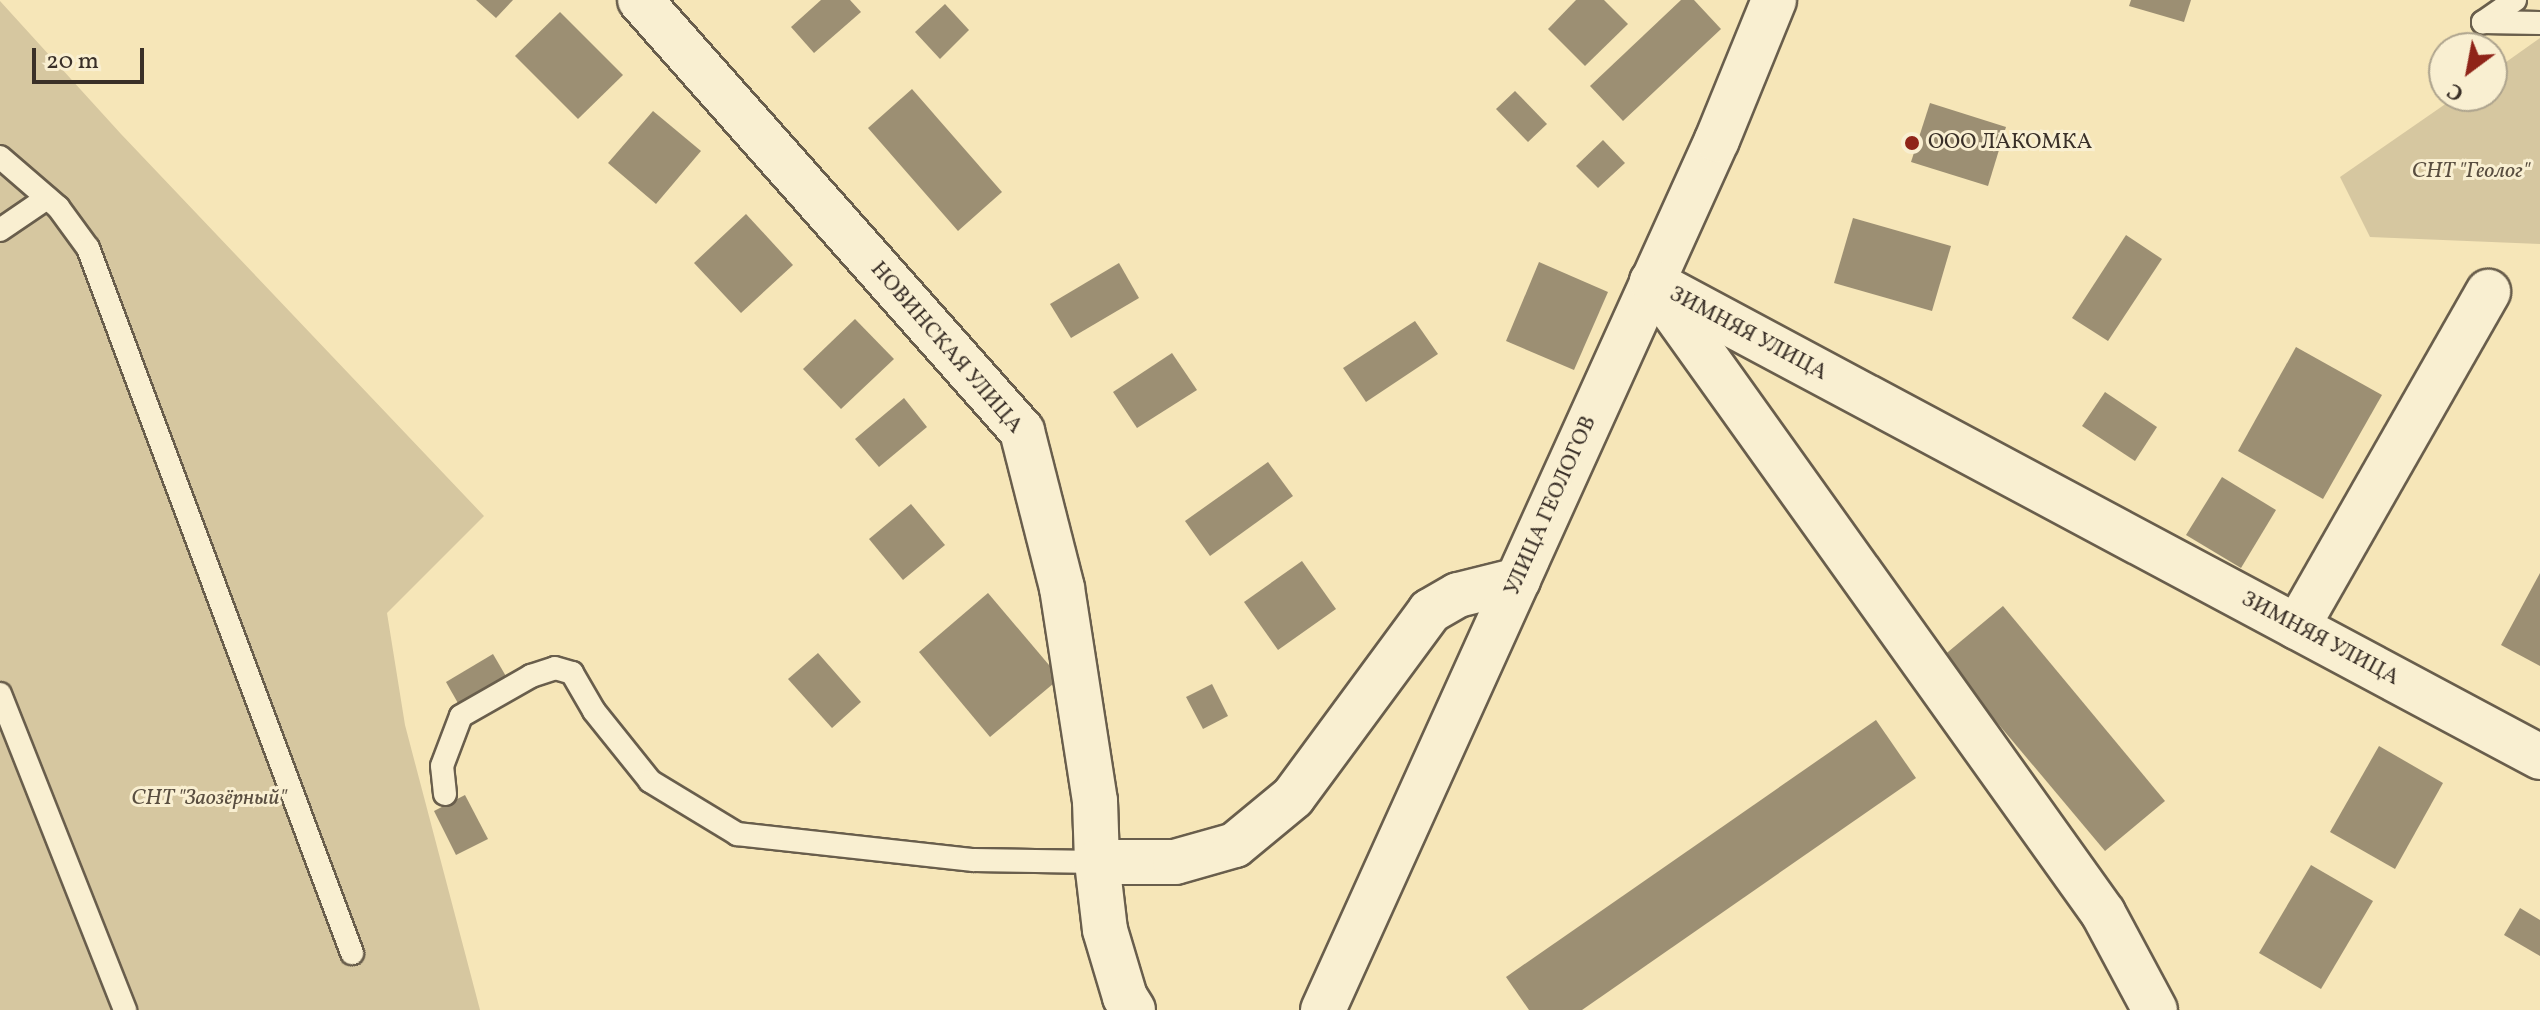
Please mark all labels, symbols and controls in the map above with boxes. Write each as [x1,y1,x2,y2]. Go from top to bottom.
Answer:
scale bar [36,32,148,82]
north arrow [2428,32,2508,112]
text: 20 m [46,45,99,79]
text: С [2442,74,2470,108]
place label: ООО ЛАКОМКА [1928,130,2092,156]
marker: ООО ЛАКОМКА [1903,134,1921,152]
park label: СНТ "Геолог" [2412,159,2530,185]
street label: НОВИНСКАЯ УЛИЦА [864,257,1028,439]
street label: ЗИМНЯЯ УЛИЦА [1665,281,1831,387]
street label: УЛИЦА ГЕОЛОГОВ [1500,412,1602,600]
street label: ЗИМНЯЯ УЛИЦА [2237,586,2403,692]
park label: СНТ "Заозёрный" [131,786,287,812]

